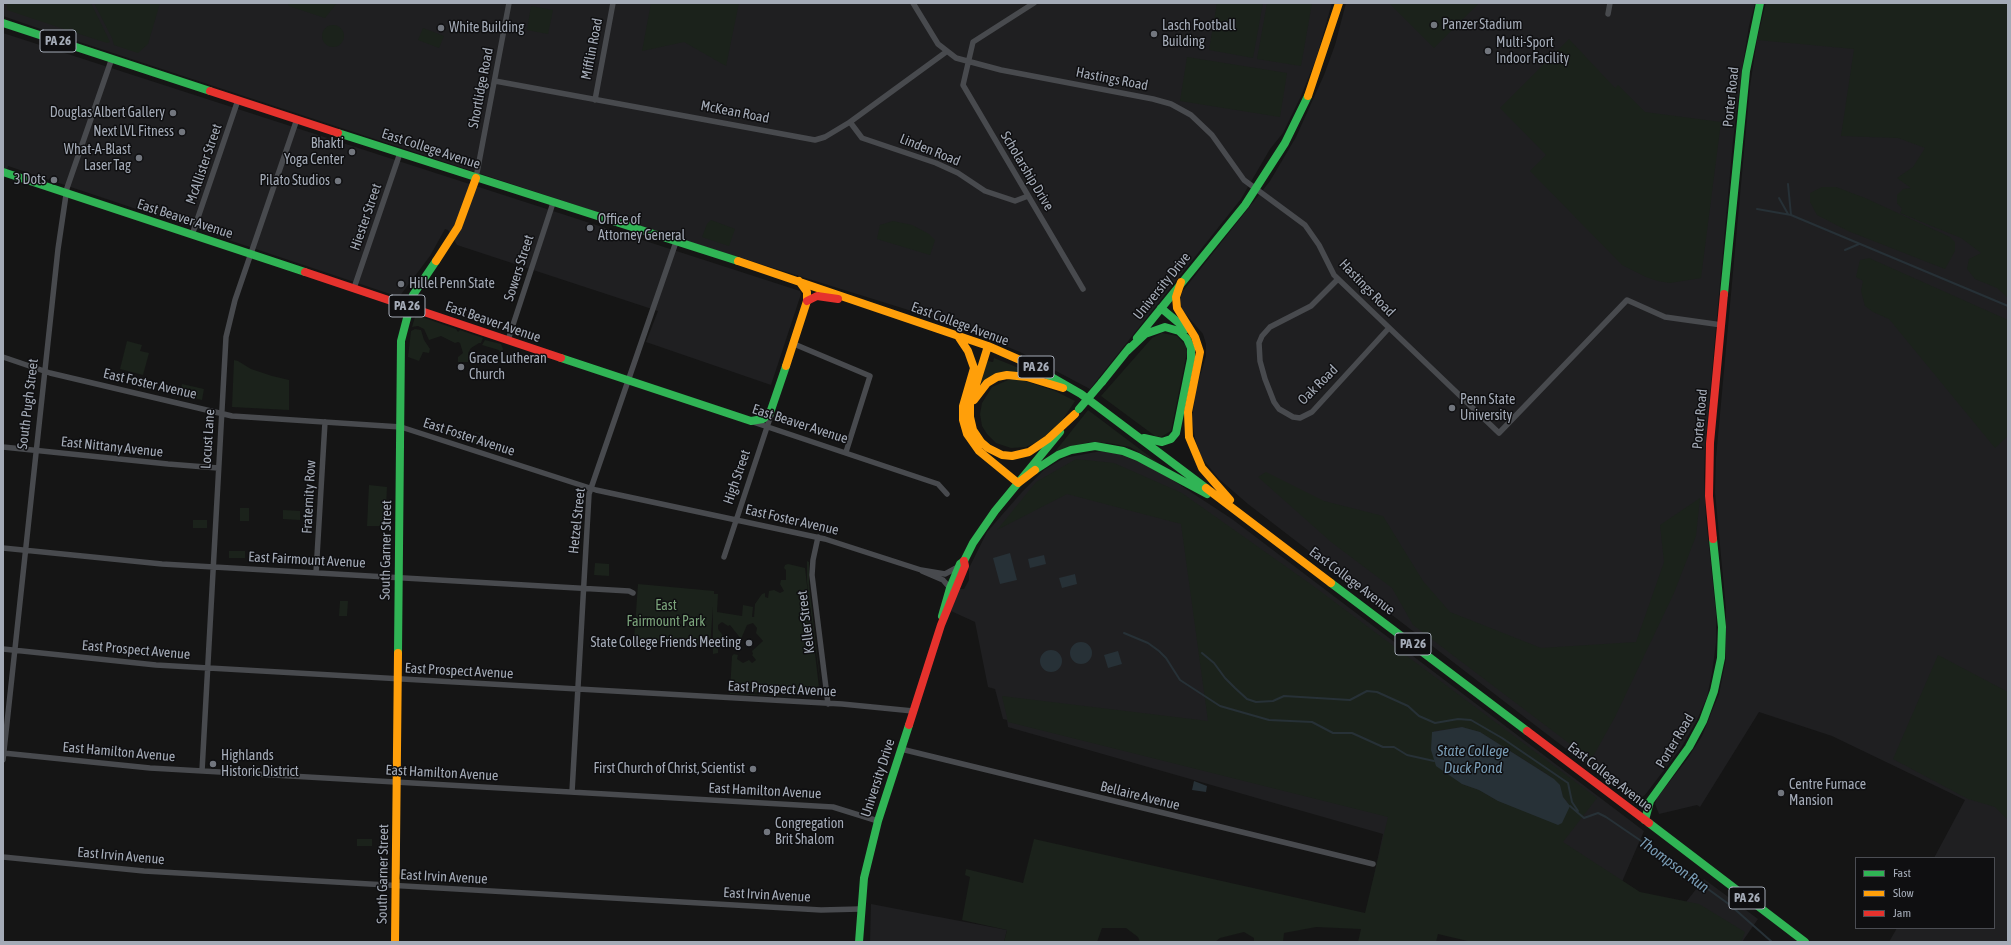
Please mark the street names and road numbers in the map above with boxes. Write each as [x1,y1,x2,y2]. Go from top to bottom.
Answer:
street label: Mifflin Road [578,17,606,81]
road number: PA 26 [40,30,76,52]
street label: Shortlidge Road [465,46,497,130]
street label: Hastings Road [1074,64,1150,94]
street label: Porter Road [1719,66,1743,128]
street label: McKean Road [699,97,771,127]
street label: McAllister Street [182,122,226,206]
street label: East College Avenue [380,125,482,173]
street label: Scholarship Drive [997,128,1057,214]
street label: Linden Road [897,130,963,170]
street label: Hiester Street [347,181,385,253]
street label: East Beaver Avenue [135,196,235,242]
street label: Sowers Street [500,233,538,303]
street label: University Drive [1130,249,1194,323]
street label: Hastings Road [1336,256,1398,320]
road number: PA 26 [389,295,425,317]
street label: East Beaver Avenue [443,298,543,346]
street label: East College Avenue [909,299,1011,349]
road number: PA 26 [1018,356,1054,378]
street label: South Pugh Street [14,358,42,450]
street label: Oak Road [1295,362,1341,408]
street label: East Foster Avenue [102,365,198,403]
street label: Porter Road [1689,388,1711,450]
street label: East Beaver Avenue [750,401,850,447]
street label: Locust Lane [198,409,218,469]
street label: East Foster Avenue [421,414,517,460]
street label: East Nittany Avenue [60,433,164,461]
street label: High Street [720,447,754,507]
street label: Fraternity Row [299,460,319,534]
street label: Hetzel Street [565,487,589,555]
street label: South Garner Street [377,500,395,600]
street label: East Foster Avenue [744,501,840,539]
street label: East College Avenue [1306,543,1398,619]
street label: East Fairmount Avenue [248,549,366,571]
street label: Keller Street [794,590,818,654]
road number: PA 26 [1395,633,1431,655]
street label: East Prospect Avenue [81,637,191,663]
street label: East Prospect Avenue [404,660,514,682]
street label: East Prospect Avenue [727,678,837,700]
street label: Porter Road [1652,711,1698,771]
street label: University Drive [857,737,899,819]
street label: East Hamilton Avenue [62,739,176,765]
street label: East College Avenue [1564,739,1656,815]
street label: East Hamilton Avenue [385,762,499,784]
street label: Bellaire Avenue [1099,778,1181,814]
street label: East Hamilton Avenue [708,780,822,802]
street label: South Garner Street [374,824,392,924]
street label: East Irvin Avenue [77,844,165,868]
street label: East Irvin Avenue [400,866,488,888]
street label: East Irvin Avenue [723,884,811,906]
road number: PA 26 [1729,887,1765,909]

